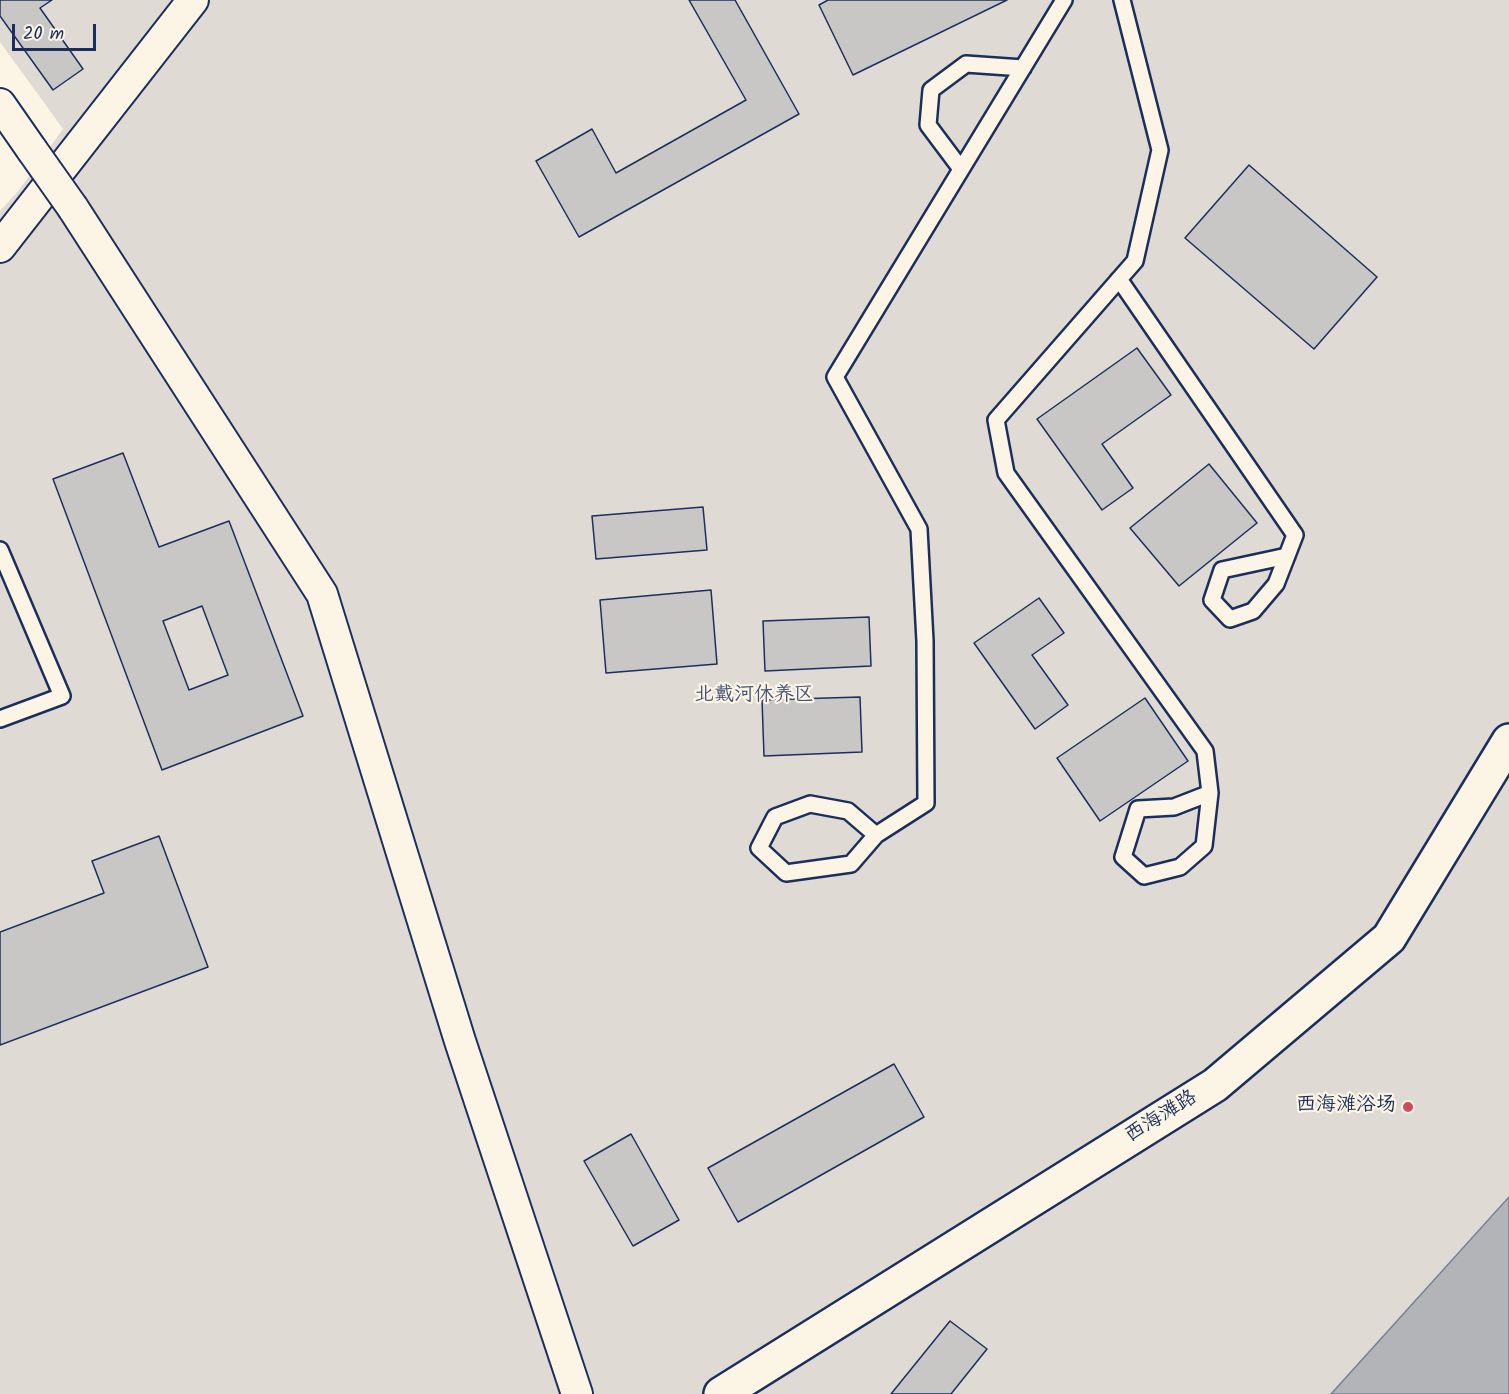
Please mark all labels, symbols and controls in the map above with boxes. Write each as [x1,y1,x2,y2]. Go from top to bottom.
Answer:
scale bar [15,12,99,50]
text: 20 m [23,20,64,49]
park label: 北戴河休养区 [694,685,814,709]
street label: 西海滩路 [1122,1087,1202,1149]
place label: 西海滩浴场 [1296,1095,1396,1119]
marker: 西海滩浴场 [1401,1100,1415,1114]

